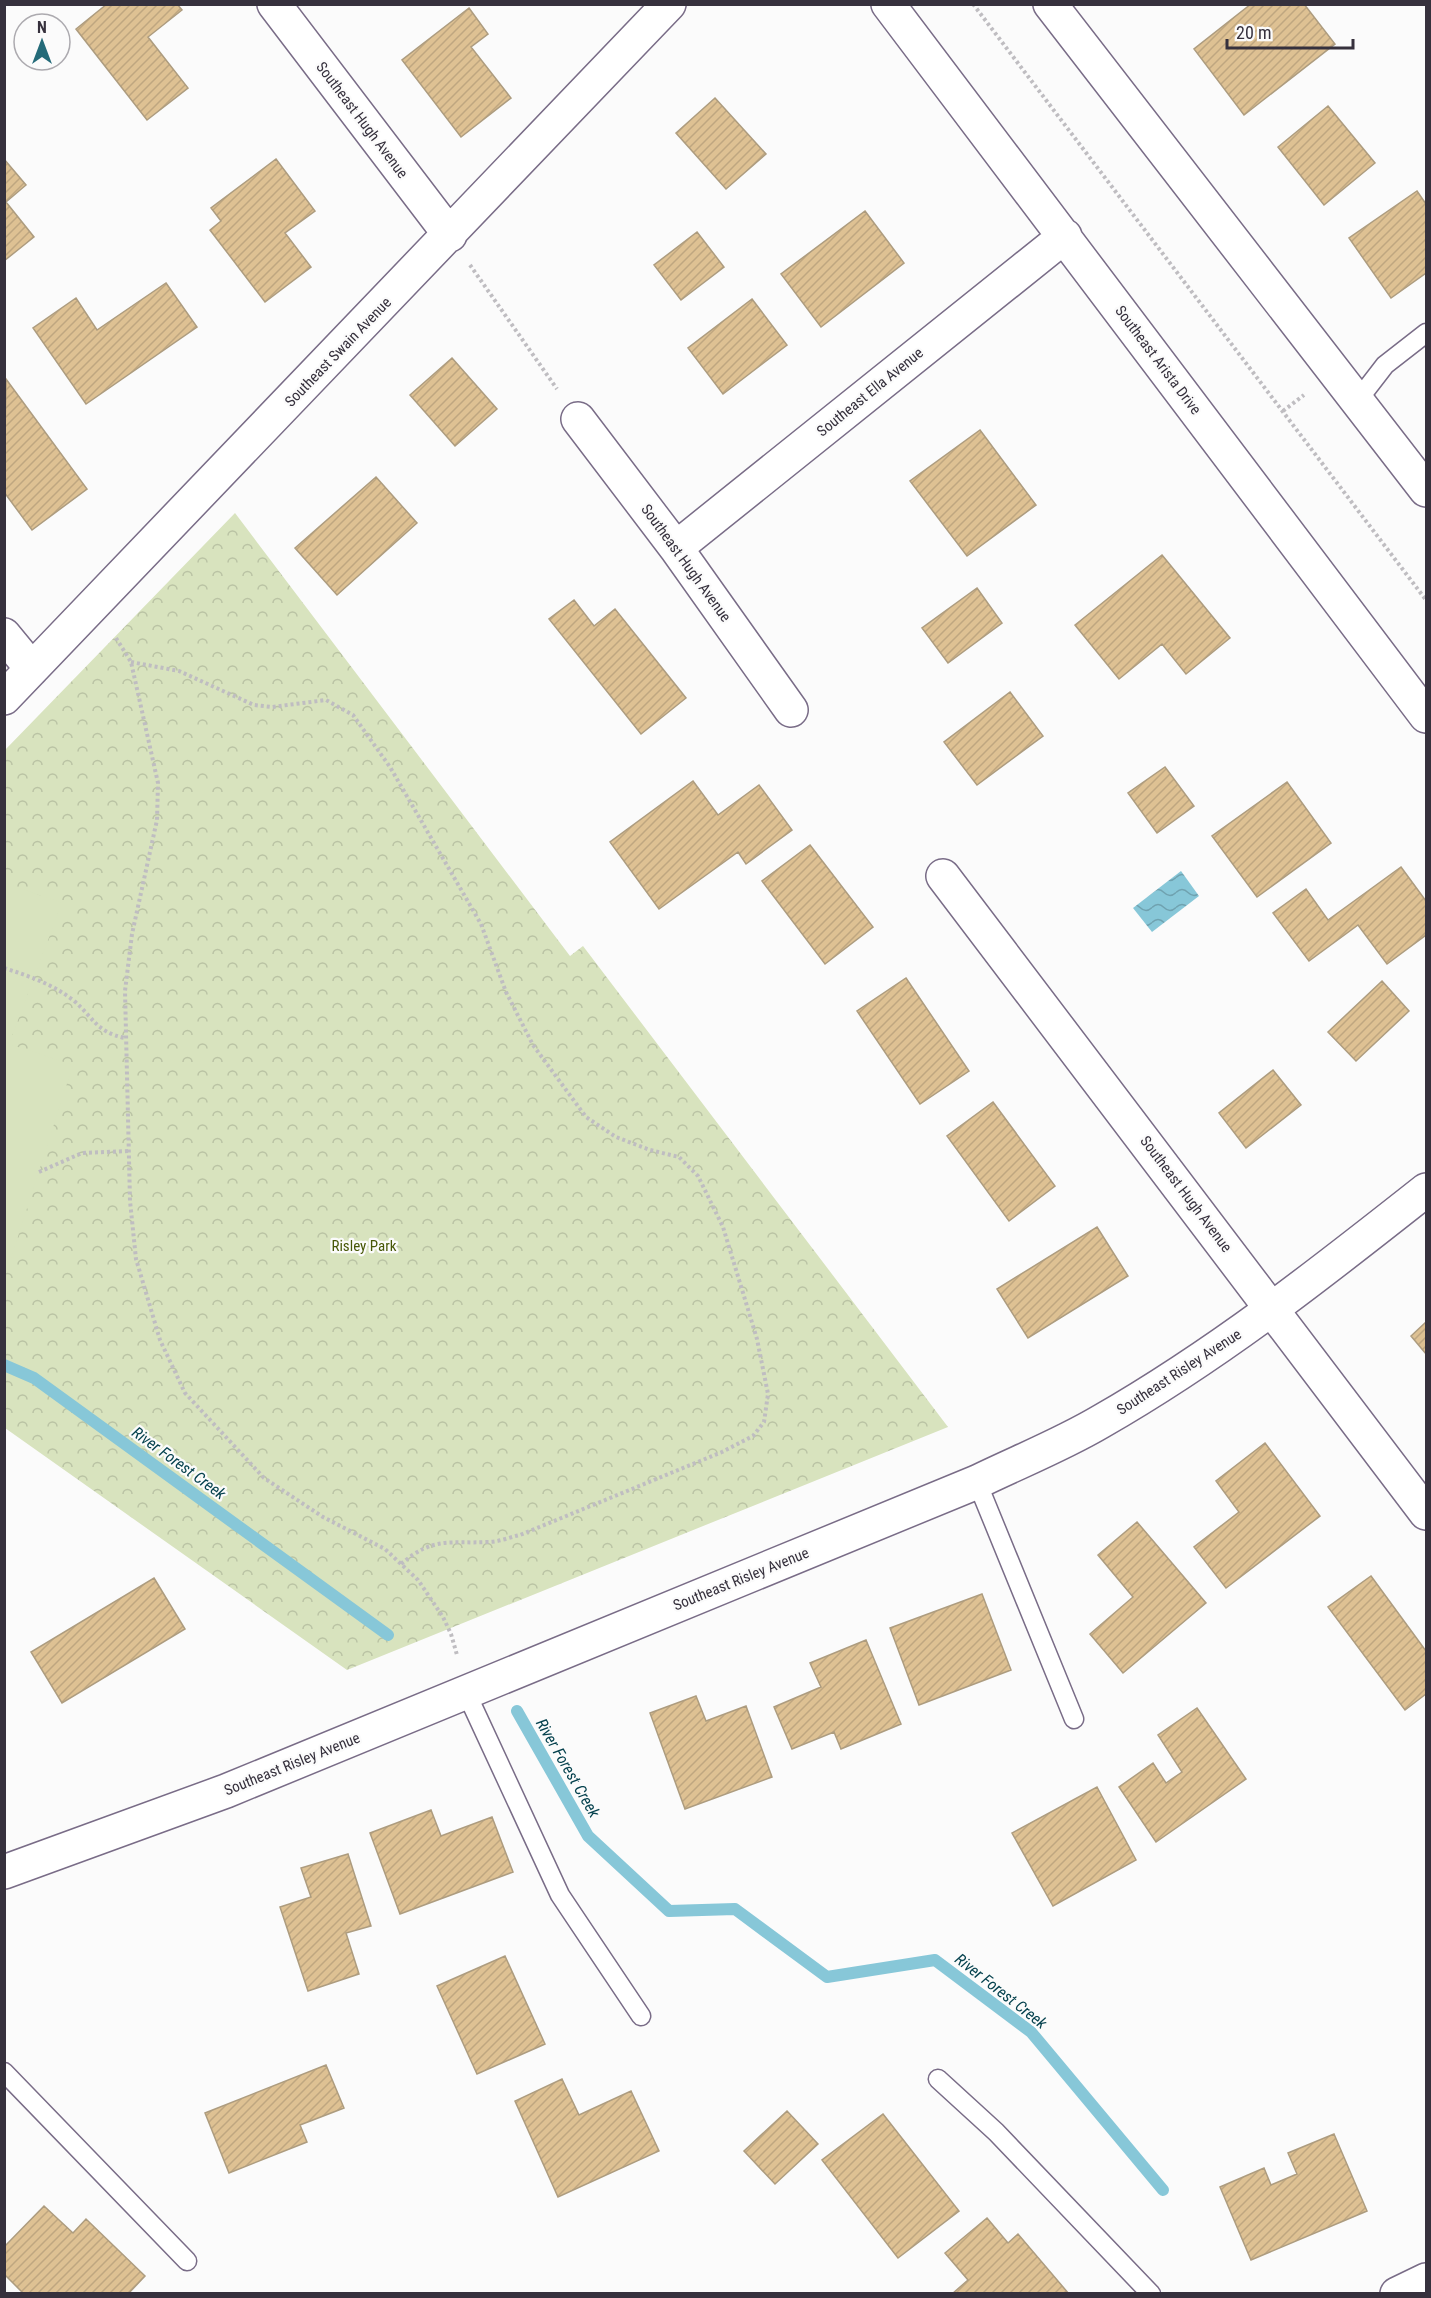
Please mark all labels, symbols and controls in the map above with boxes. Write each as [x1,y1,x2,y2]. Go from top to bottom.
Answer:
north arrow [12,12,72,72]
scale bar [1227,12,1353,50]
text: N [37,18,47,37]
text: 20 m [1236,22,1271,43]
street label: Southeast Hugh Avenue [312,58,412,182]
street label: Southeast Swain Avenue [281,294,395,410]
street label: Southeast Arista Drive [1111,302,1205,418]
street label: Southeast Ella Avenue [813,344,927,440]
street label: Southeast Hugh Avenue [637,501,735,625]
street label: Southeast Hugh Avenue [1136,1132,1236,1256]
park label: Risley Park [331,1237,397,1255]
street label: Southeast Risley Avenue [1113,1325,1245,1419]
water label: River Forest Creek [128,1423,230,1504]
street label: Southeast Risley Avenue [671,1544,811,1614]
water label: River Forest Creek [532,1715,605,1822]
street label: Southeast Risley Avenue [222,1729,362,1799]
water label: River Forest Creek [951,1949,1051,2033]

